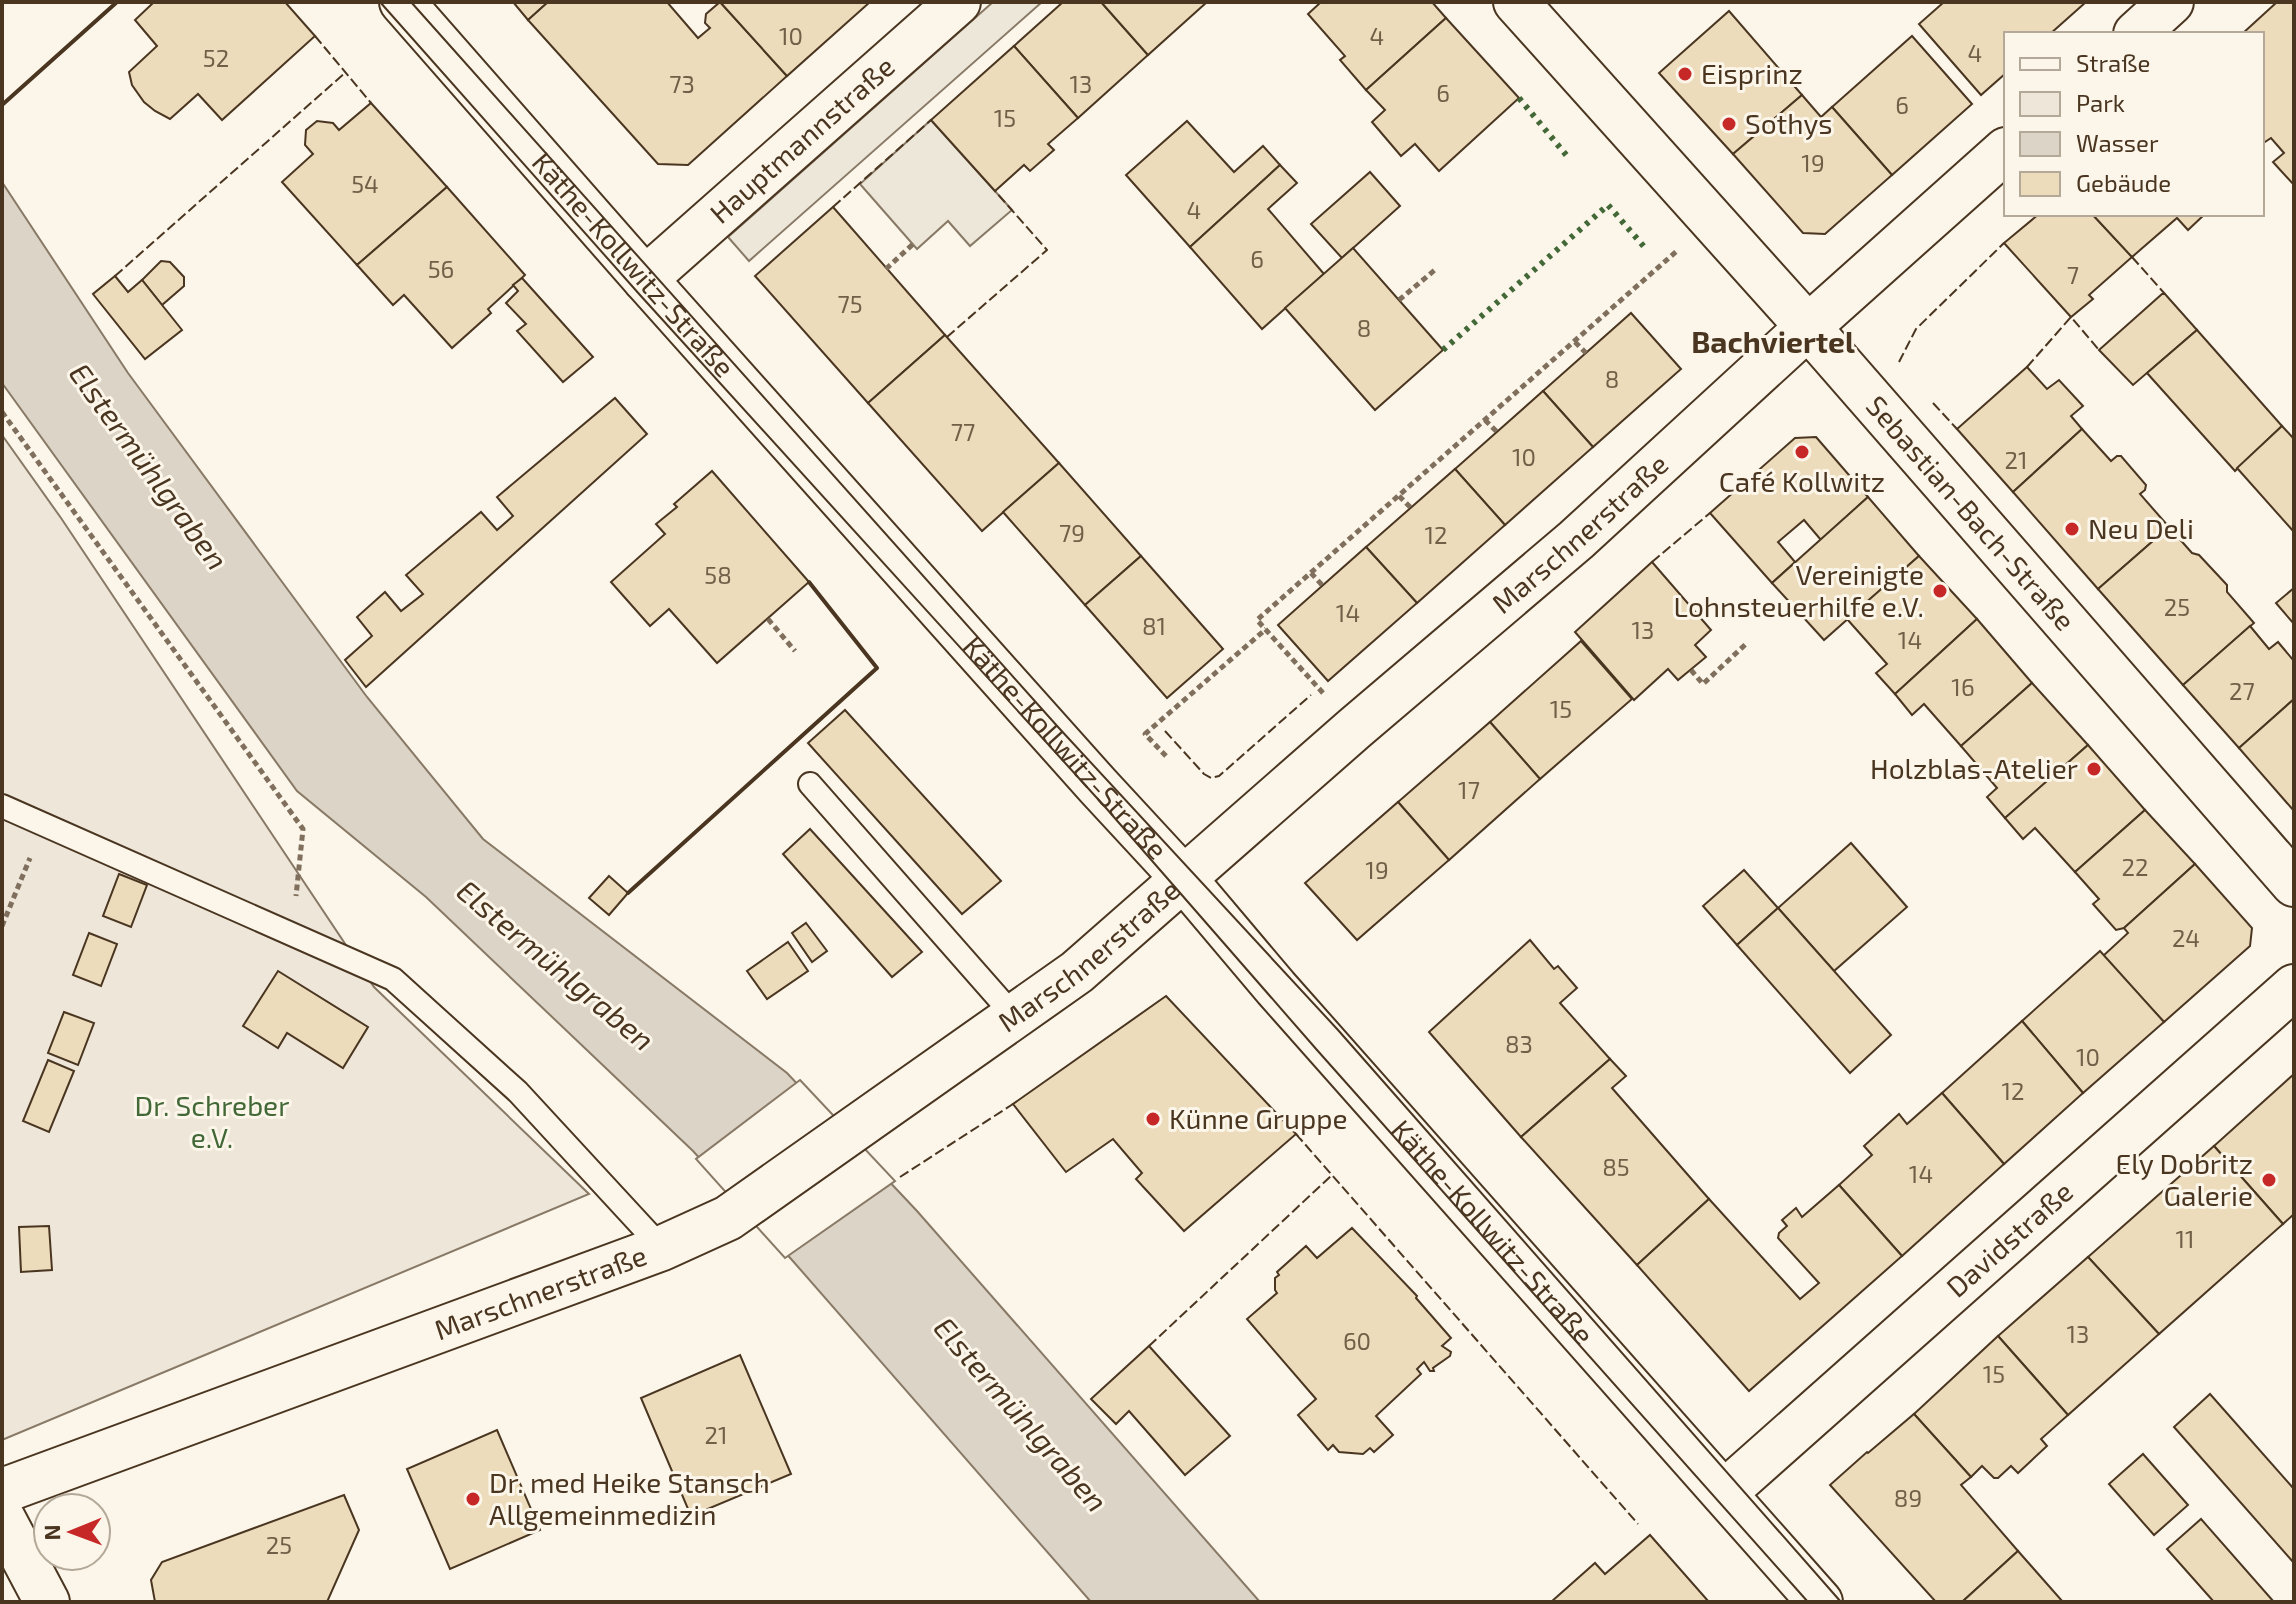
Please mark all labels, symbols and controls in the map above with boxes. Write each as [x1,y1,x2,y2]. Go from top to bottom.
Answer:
house number: 10 [779,21,803,50]
house number: 4 [1370,21,1384,50]
legend [2004,32,2264,216]
house number: 4 [1968,38,1982,67]
house number: 52 [203,43,229,72]
text: Straße [2076,48,2150,77]
street label: Hauptmannstraße [702,49,901,230]
place label: Eisprinz [1701,56,1803,90]
marker: Eisprinz [1676,65,1694,83]
house number: 73 [669,69,695,98]
house number: 13 [1070,69,1092,98]
house number: 6 [1436,78,1450,107]
text: Park [2076,88,2125,117]
house number: 6 [1895,90,1909,119]
house number: 15 [994,103,1016,132]
place label: Sothys [1745,106,1833,140]
marker: Sothys [1720,115,1738,133]
text: Wasser [2076,128,2159,157]
street label: Käthe-Kollwitz-Straße [526,145,742,383]
house number: 19 [1801,148,1825,177]
text: Gebäude [2076,168,2171,197]
house number: 54 [351,169,379,198]
house number: 4 [1187,195,1201,224]
house number: 6 [1250,244,1264,273]
house number: 56 [428,254,454,283]
house number: 7 [2067,260,2079,289]
house number: 75 [837,289,863,318]
house number: 8 [1357,313,1371,342]
district label: Bachviertel [1691,323,1855,359]
water label: Elstermühlgraben [63,356,237,576]
house number: 8 [1605,364,1619,393]
street label: Sebastian-Bach-Straße [1860,388,2083,637]
house number: 77 [951,417,975,446]
house number: 10 [1512,442,1536,471]
marker: Café Kollwitz [1793,443,1811,461]
house number: 21 [2004,445,2028,474]
street label: Marschnerstraße [1485,446,1674,620]
place label: Café Kollwitz [1719,464,1885,498]
place label: Neu Deli [2088,511,2194,545]
house number: 79 [1059,518,1085,547]
house number: 12 [1424,520,1448,549]
marker: Neu Deli [2063,520,2081,538]
place label: Vereinigte Lohnsteuerhilfe e.V. [1674,557,1924,623]
house number: 58 [704,560,732,589]
marker: Vereinigte Lohnsteuerhilfe e.V. [1931,582,1949,600]
house number: 25 [2164,592,2190,621]
house number: 14 [1336,598,1360,627]
house number: 81 [1142,611,1166,640]
house number: 13 [1632,615,1654,644]
house number: 14 [1898,625,1922,654]
street label: Käthe-Kollwitz-Straße [956,629,1175,866]
house number: 16 [1951,672,1975,701]
house number: 27 [2229,676,2255,705]
house number: 15 [1550,694,1572,723]
place label: Holzblas-Atelier [1870,751,2078,785]
marker: Holzblas-Atelier [2085,760,2103,778]
house number: 17 [1458,775,1480,804]
house number: 22 [2122,852,2148,881]
house number: 19 [1365,855,1389,884]
water label: Elstermühlgraben [450,872,662,1057]
street label: Marschnerstraße [991,872,1186,1038]
house number: 24 [2172,923,2200,952]
house number: 83 [1505,1029,1533,1058]
house number: 10 [2076,1042,2100,1071]
house number: 12 [2001,1076,2025,1105]
park label: Dr. Schreber e.V. [135,1088,289,1154]
place label: Künne Gruppe [1169,1101,1348,1135]
marker: Künne Gruppe [1144,1110,1162,1128]
street label: Käthe-Kollwitz-Straße [1385,1112,1601,1351]
place label: Ely Dobritz Galerie [2116,1146,2253,1212]
house number: 85 [1602,1152,1630,1181]
house number: 14 [1909,1159,1933,1188]
marker: Ely Dobritz Galerie [2260,1171,2278,1189]
street label: Davidstraße [1939,1174,2079,1304]
house number: 11 [2175,1224,2195,1253]
street label: Marschnerstraße [430,1237,651,1346]
water label: Elstermühlgraben [927,1309,1116,1518]
house number: 13 [2067,1319,2089,1348]
house number: 60 [1343,1326,1371,1355]
house number: 15 [1983,1359,2005,1388]
house number: 21 [704,1420,728,1449]
place label: Dr. med Heike Stansch Allgemeinmedizin [489,1465,770,1531]
house number: 89 [1894,1483,1922,1512]
marker: Dr. med Heike Stansch Allgemeinmedizin [464,1490,482,1508]
north arrow [32,1492,112,1572]
text: N [38,1524,64,1541]
house number: 25 [266,1530,292,1559]

